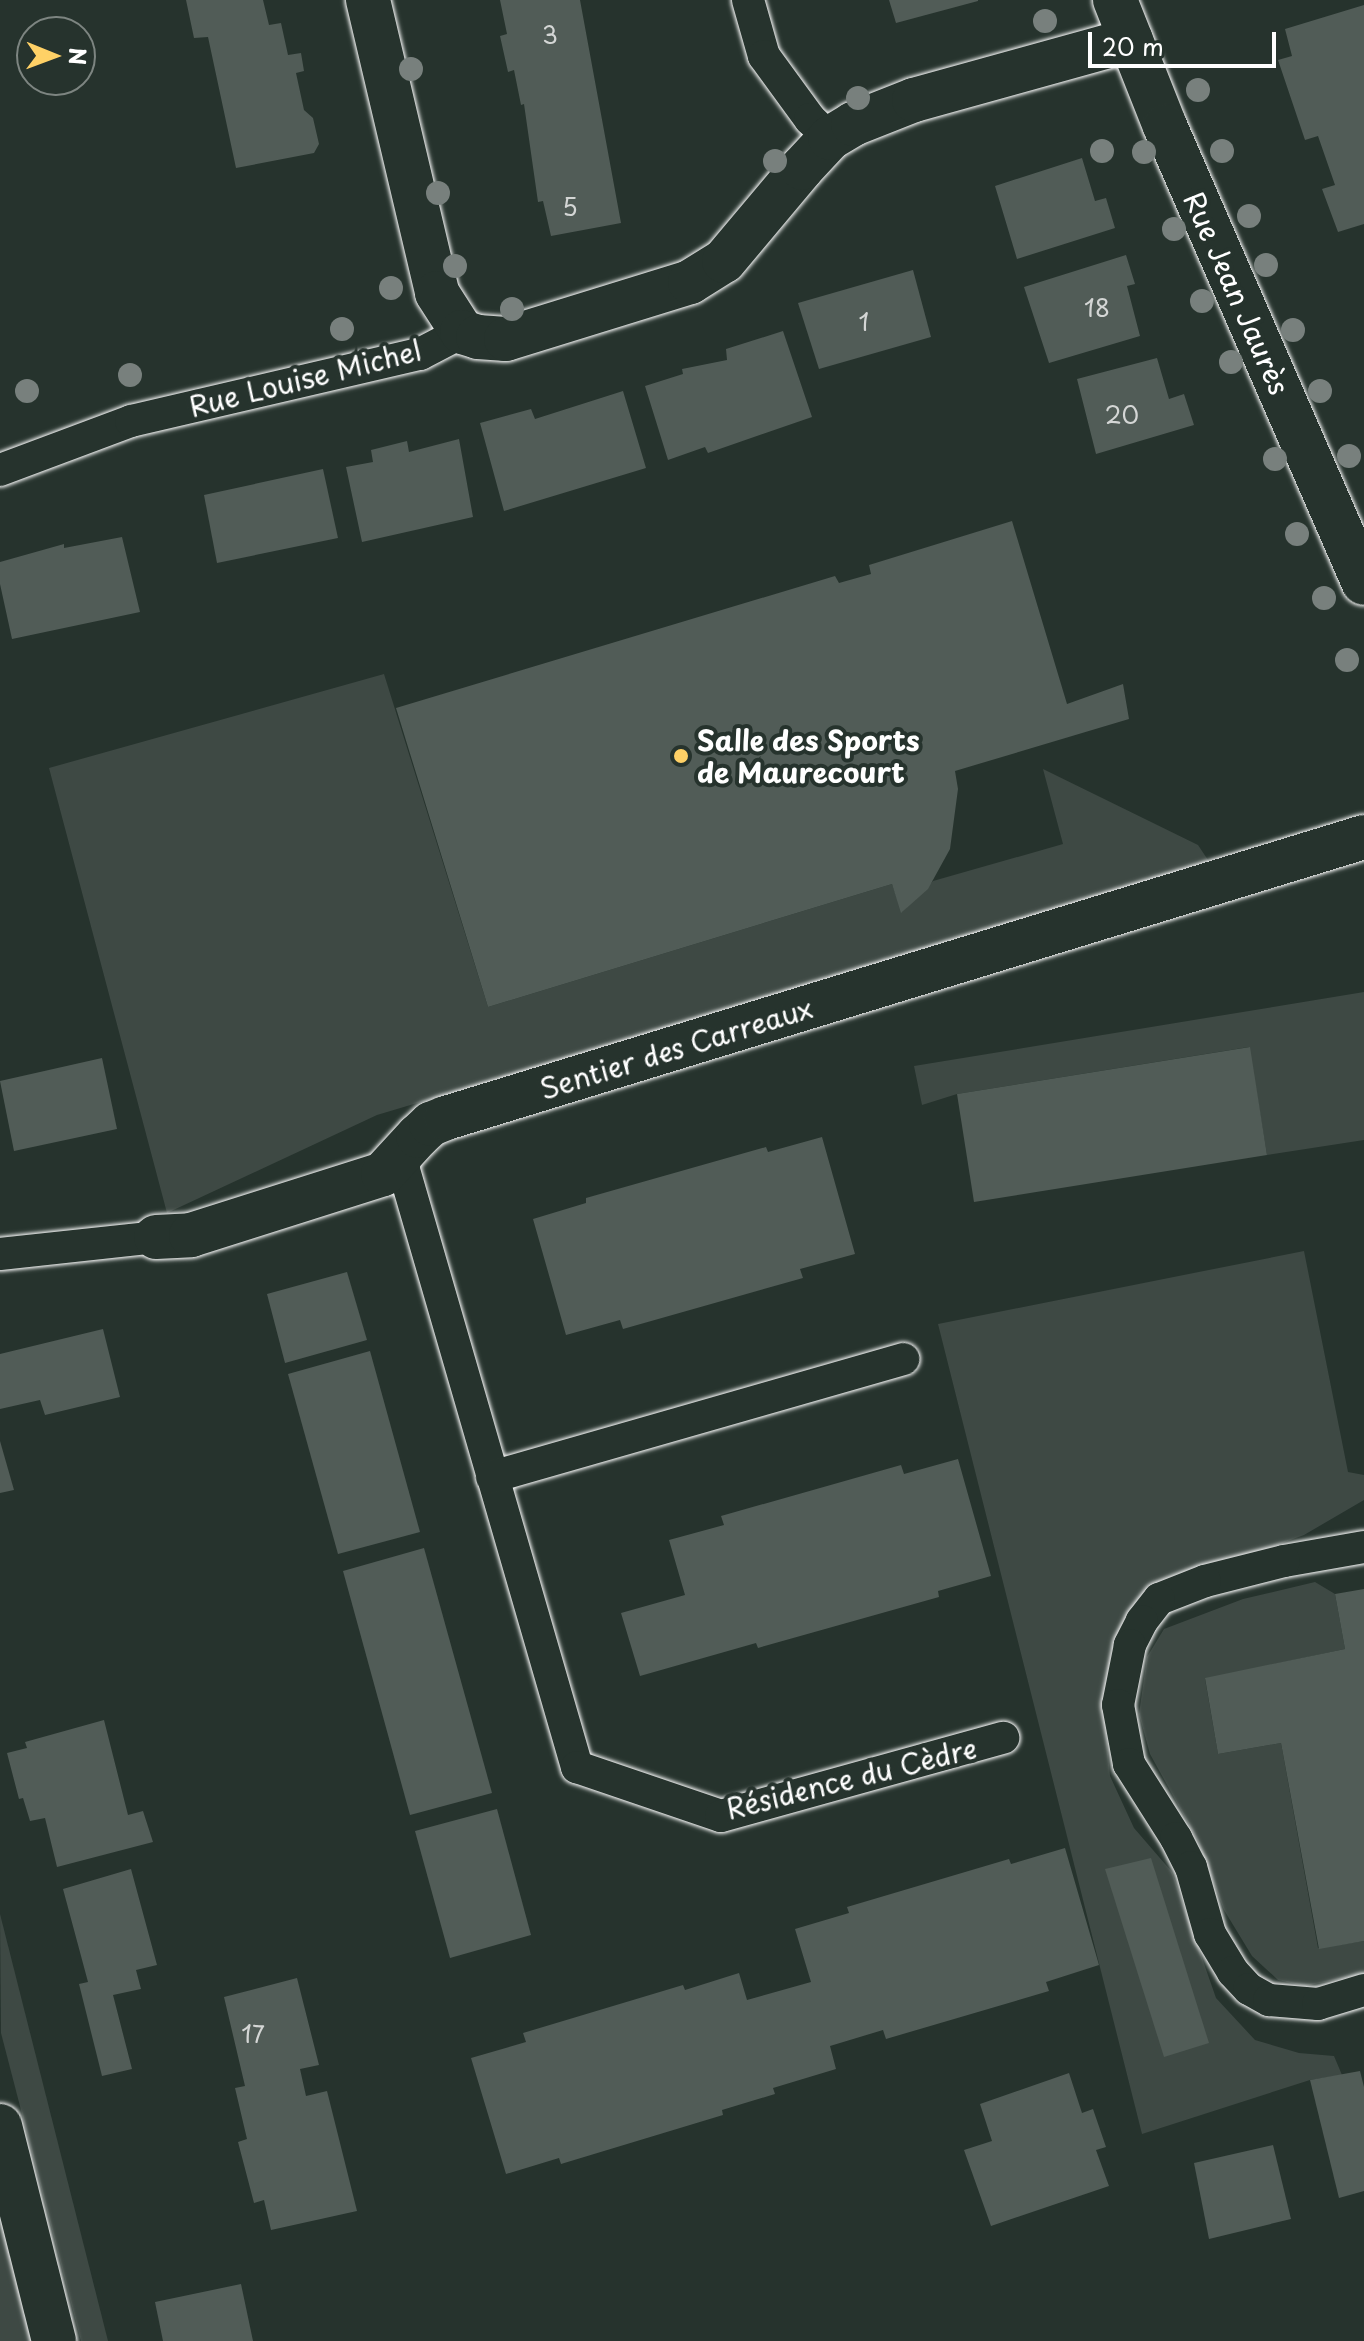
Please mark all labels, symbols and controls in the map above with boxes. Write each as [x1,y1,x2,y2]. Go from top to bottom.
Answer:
north arrow [16,16,96,96]
scale bar [1092,16,1280,66]
house number: 3 [542,21,558,49]
text: 20 m [1102,28,1164,64]
text: N [62,47,95,65]
street label: Rue Jean Jaurès [1176,184,1298,402]
house number: 5 [562,193,578,221]
house number: 18 [1084,294,1110,322]
house number: 1 [859,308,869,336]
street label: Rue Louise Michel [185,333,425,423]
house number: 20 [1105,401,1139,429]
place label: Salle des Sports de Maurecourt [697,723,922,789]
marker: Salle des Sports de Maurecourt [672,747,690,765]
street label: Sentier des Carreaux [535,990,817,1106]
street label: Résidence du Cèdre [721,1730,981,1826]
house number: 17 [241,2020,265,2048]

